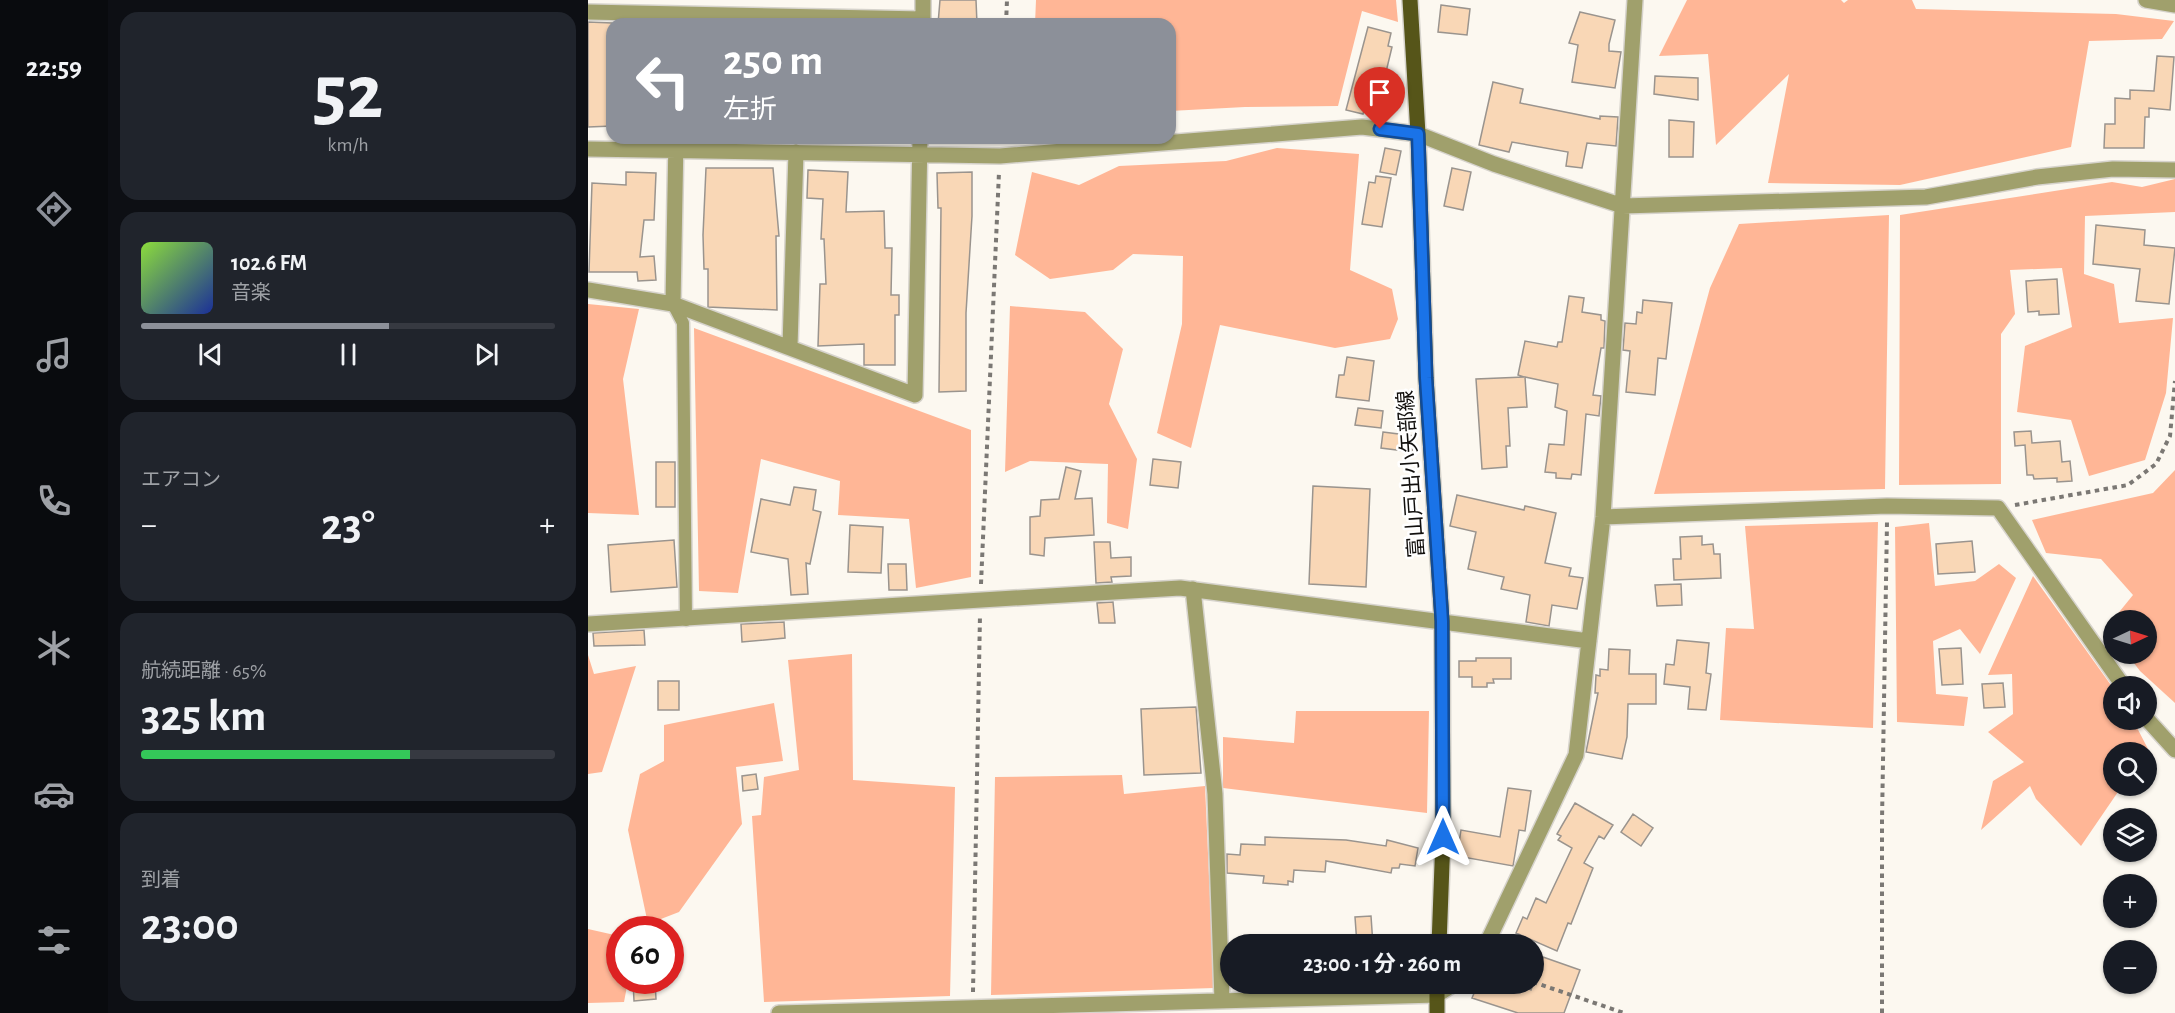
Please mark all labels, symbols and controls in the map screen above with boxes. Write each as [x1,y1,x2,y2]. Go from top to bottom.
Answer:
text: 250 m [723,40,823,82]
icon: left [624,42,702,120]
text: 22:59 [26,54,82,81]
text: 52 [313,55,383,133]
pin [1354,67,1405,129]
icon: arrive [1363,76,1396,109]
text: 左折 [723,96,777,123]
text: km/h [327,135,369,155]
icon: directions [33,188,75,230]
text: 102.6 FM [231,252,307,274]
text: 音楽 [231,283,271,303]
icon: music [33,334,75,376]
icon: previous [194,338,227,371]
icon: pause [332,338,365,371]
icon: next [470,338,503,371]
street label: 富山戸出小矢部線 [1394,389,1428,559]
text: エアコン [141,470,221,490]
icon: phone [33,480,75,522]
text: 23° [321,503,375,548]
text: − [141,509,157,542]
text: + [539,509,555,542]
north arrow [2103,610,2157,664]
map controls [2103,610,2157,994]
icon: climate [33,627,75,669]
text: 航続距離 · 65% [141,661,266,681]
button: sound [2103,676,2157,730]
text: 325 km [141,694,266,739]
button: search [2103,742,2157,796]
icon: car [33,773,75,815]
position arrow [1411,805,1475,869]
button: layers [2103,808,2157,862]
text: 到着 [141,870,181,890]
button: + [2103,874,2157,928]
text: 23:00 [141,903,239,948]
speed limit sign: 60 [606,916,684,994]
icon: filters [33,919,75,961]
button: − [2103,940,2157,994]
text: 23:00 · 1 分 · 260 m [1303,953,1461,975]

